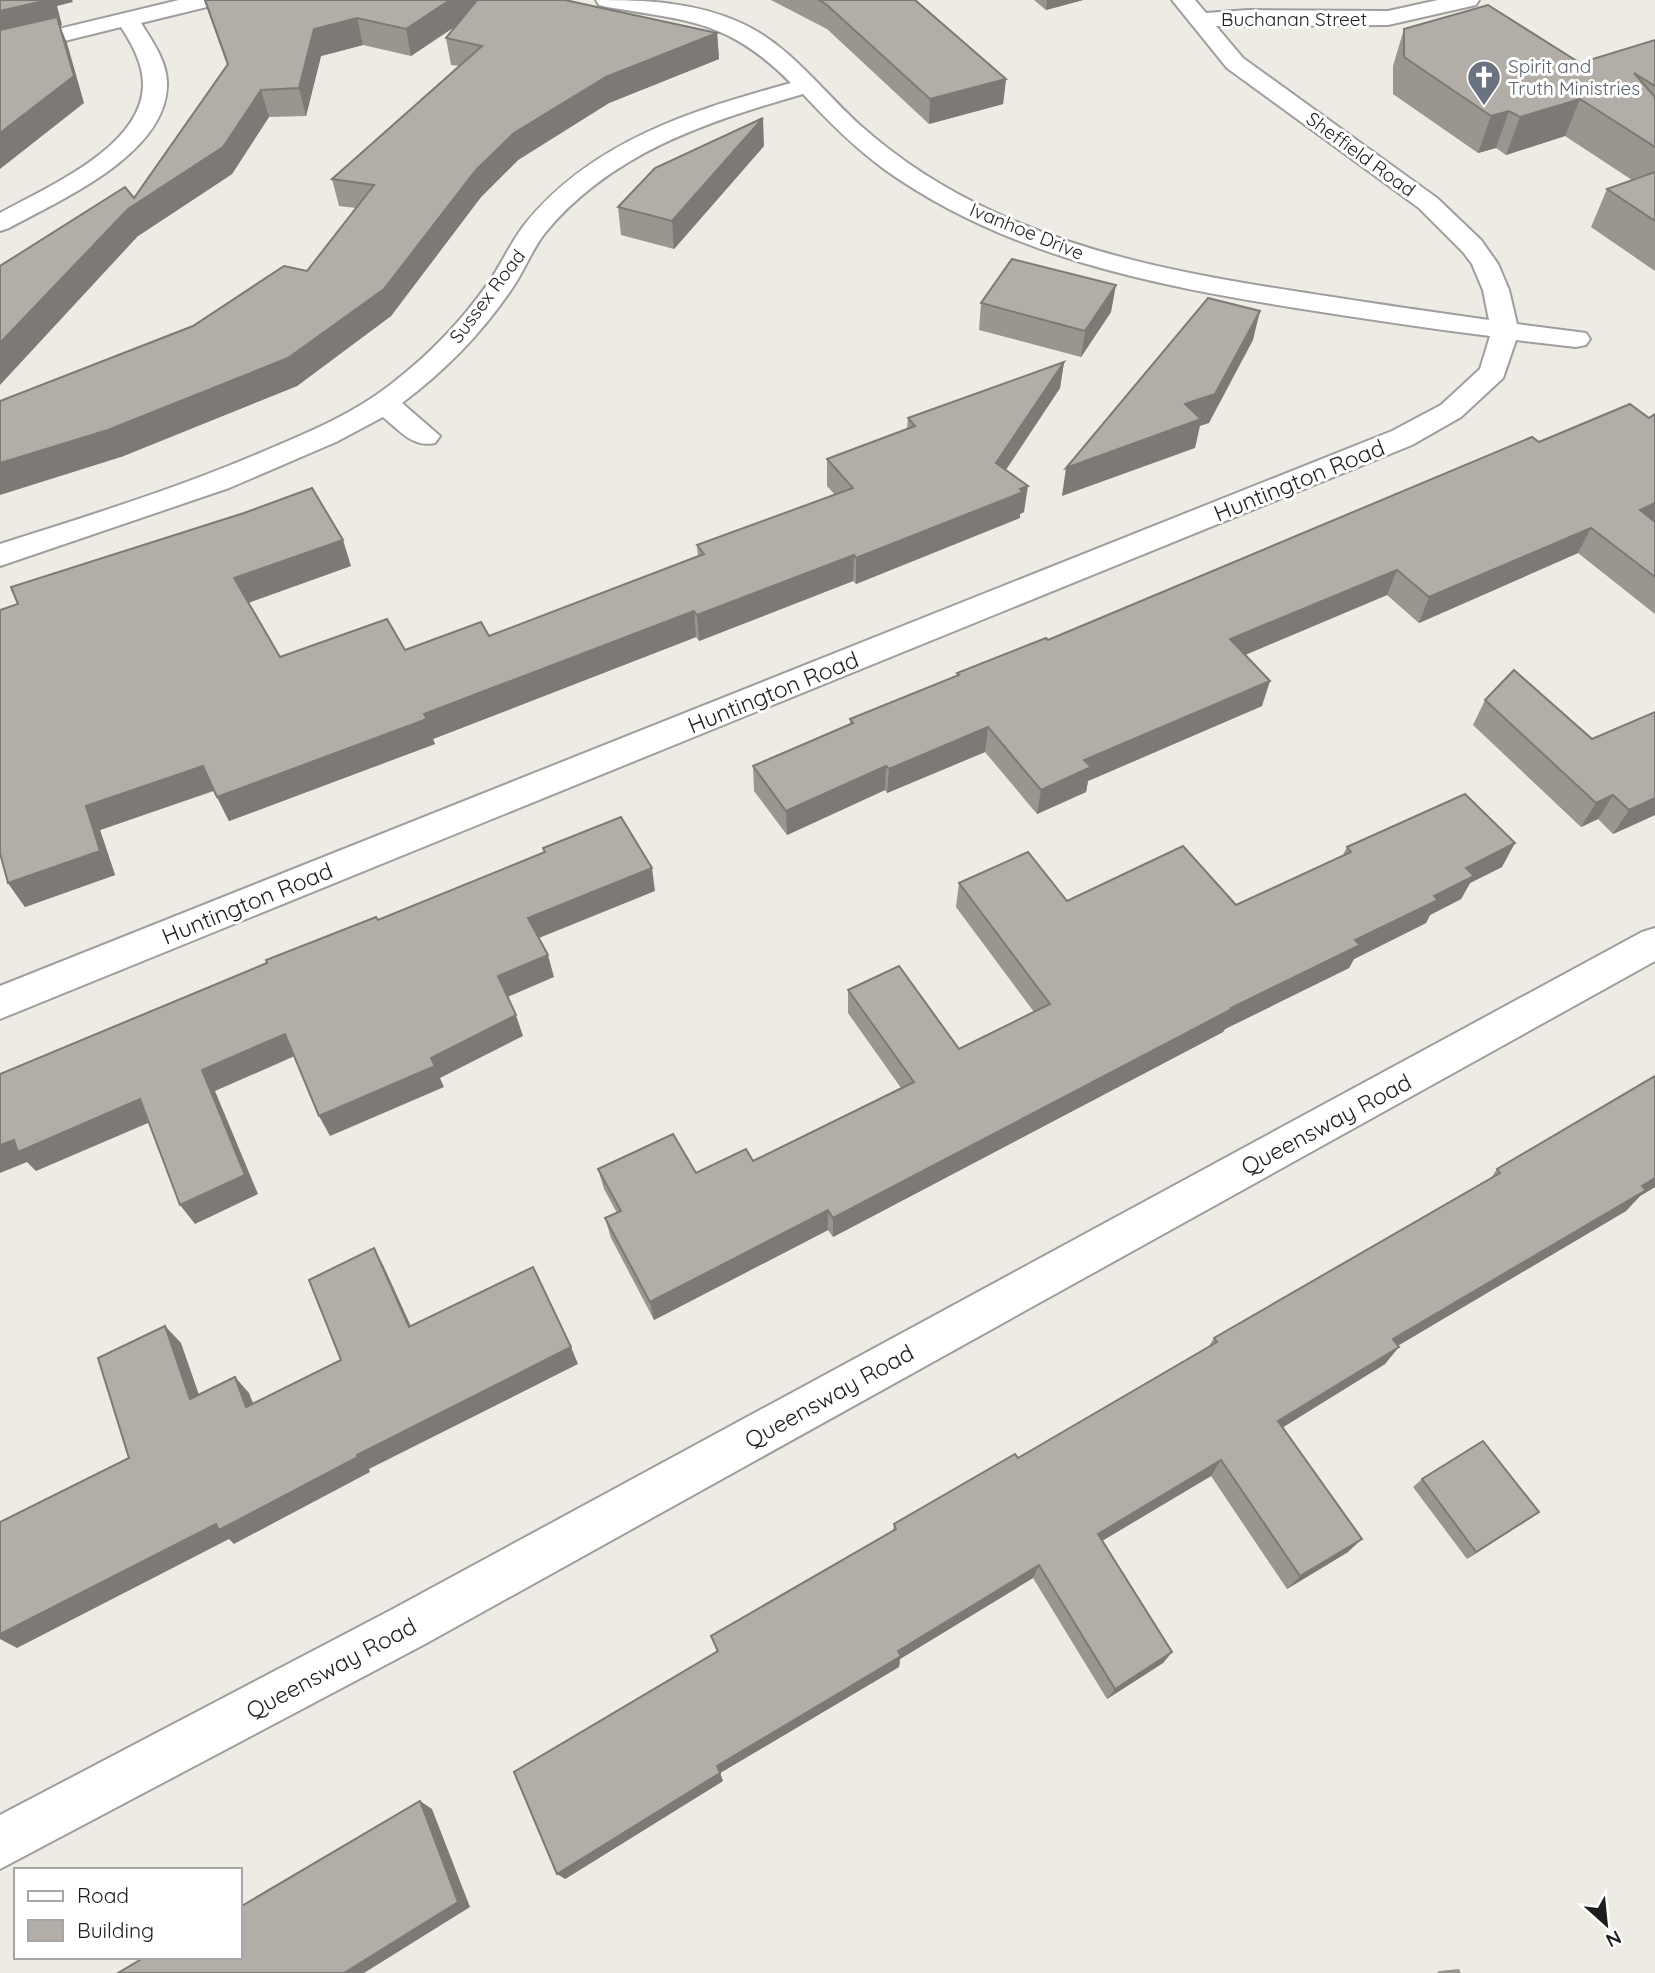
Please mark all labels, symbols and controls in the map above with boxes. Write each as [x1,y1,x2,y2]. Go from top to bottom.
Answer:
street label: Buchanan Street [1221,7,1367,31]
place label: Spirit and Truth Ministries [1508,54,1640,100]
church icon: Spirit and Truth Ministries [1465,58,1503,107]
street label: Sheffield Road [1302,106,1420,202]
street label: Ivanhoe Drive [966,197,1088,265]
street label: Sussex Road [444,244,530,348]
street label: Huntington Road [1209,433,1389,527]
street label: Huntington Road [683,645,863,739]
street label: Huntington Road [157,856,337,950]
street label: Queensway Road [1236,1067,1416,1181]
street label: Queensway Road [739,1338,919,1454]
street label: Queensway Road [241,1611,421,1725]
legend [14,1868,242,1959]
text: Road [77,1882,129,1908]
north arrow [1571,1889,1641,1959]
text: Building [77,1917,154,1943]
text: N [1602,1925,1625,1953]

